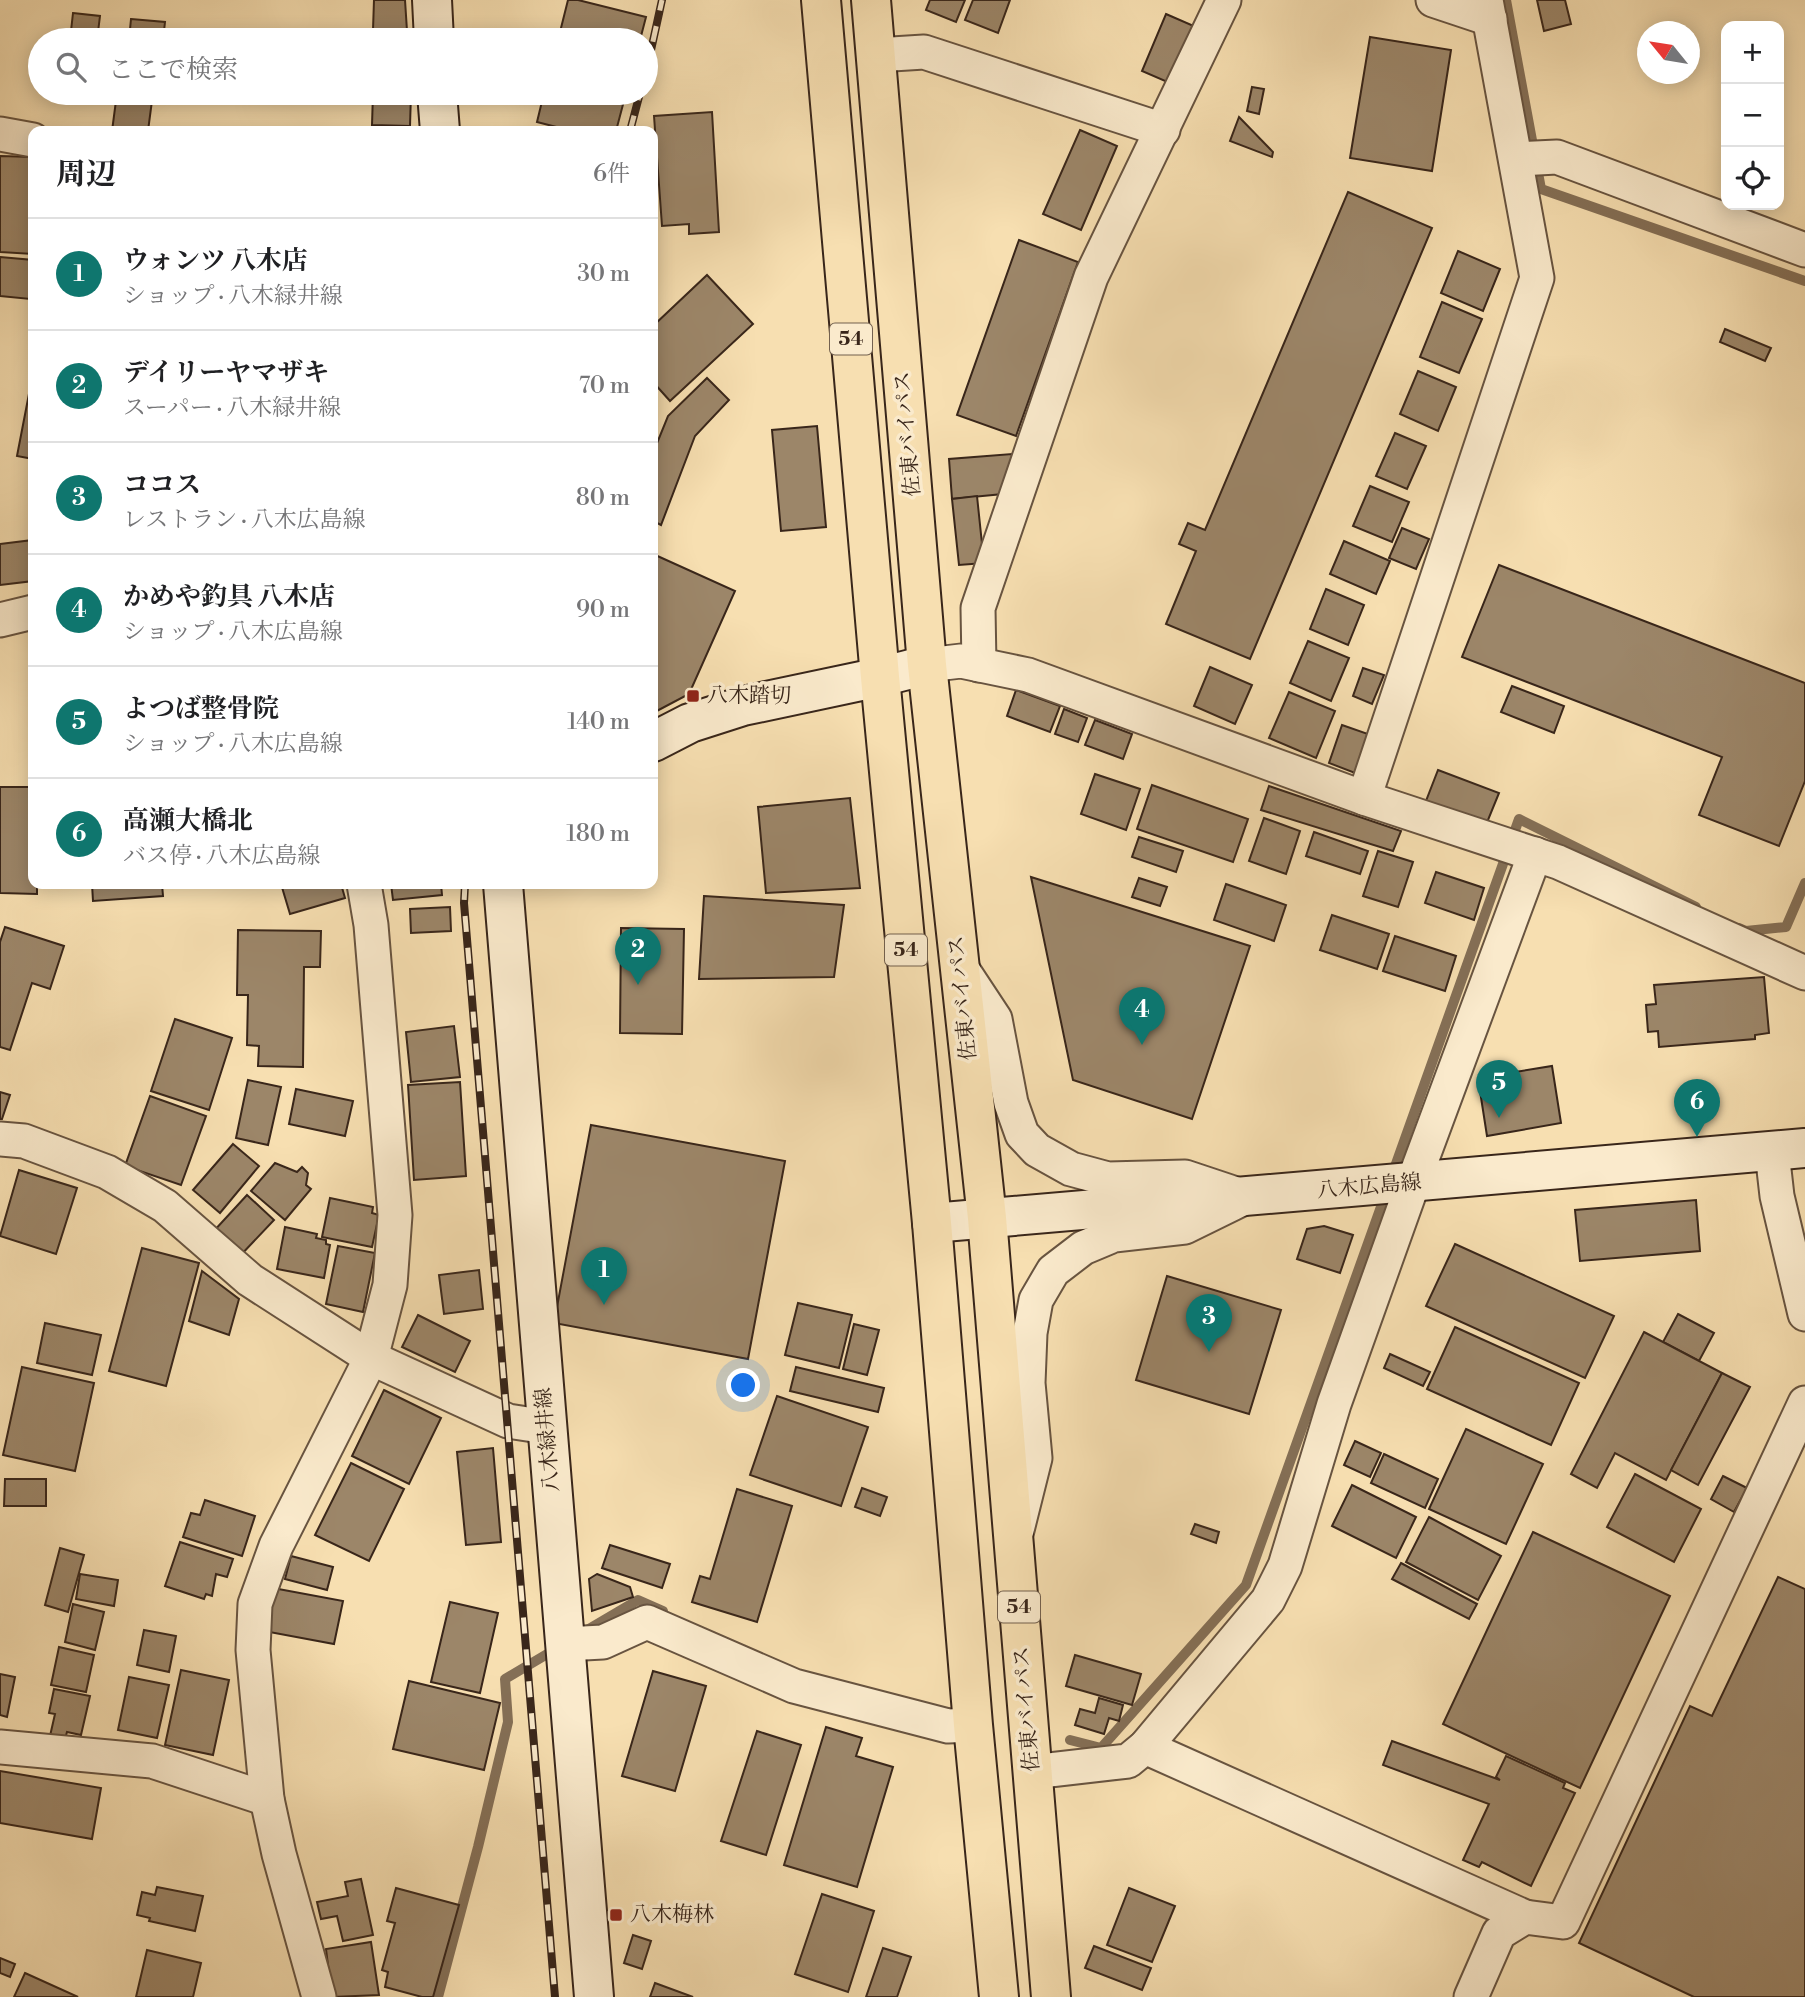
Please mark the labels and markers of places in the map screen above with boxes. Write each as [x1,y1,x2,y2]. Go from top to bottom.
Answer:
place label: 八木踏切 [707,683,791,709]
marker: 八木踏切 [685,688,701,704]
pin: 2 [615,927,661,985]
pin: 4 [1119,987,1165,1045]
pin: 5 [1476,1060,1522,1118]
pin: 6 [1674,1079,1720,1137]
pin: 1 [581,1247,627,1305]
pin: 3 [1186,1294,1232,1352]
place label: 八木梅林 [630,1902,714,1928]
marker: 八木梅林 [608,1907,624,1923]

